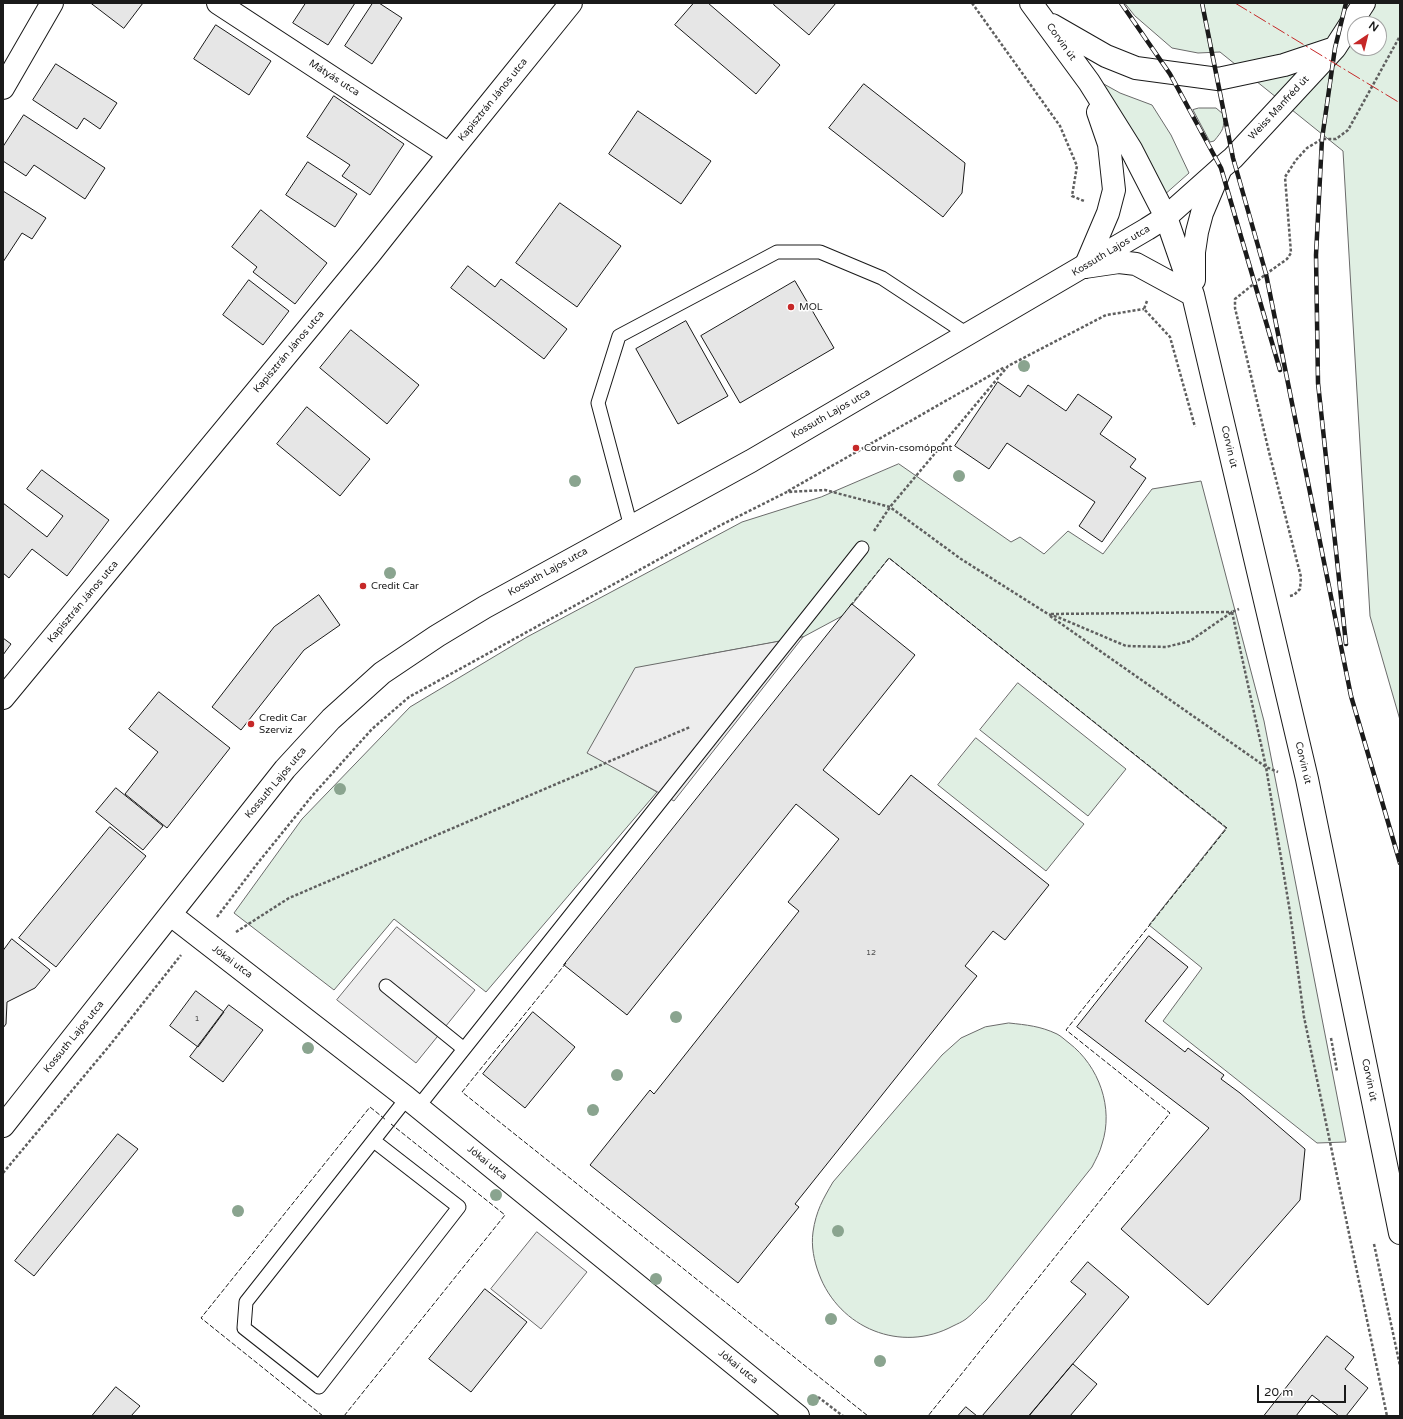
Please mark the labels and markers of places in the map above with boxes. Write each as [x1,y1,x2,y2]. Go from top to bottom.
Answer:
place label: MOL [799,301,823,313]
marker: MOL [786,302,796,312]
place label: Corvin-csomópont [864,442,952,454]
marker: Corvin-csomópont [851,443,861,453]
place label: Credit Car [371,580,419,592]
marker: Credit Car [358,581,368,591]
place label: Credit Car Szerviz [259,712,307,736]
marker: Credit Car Szerviz [246,719,256,729]

